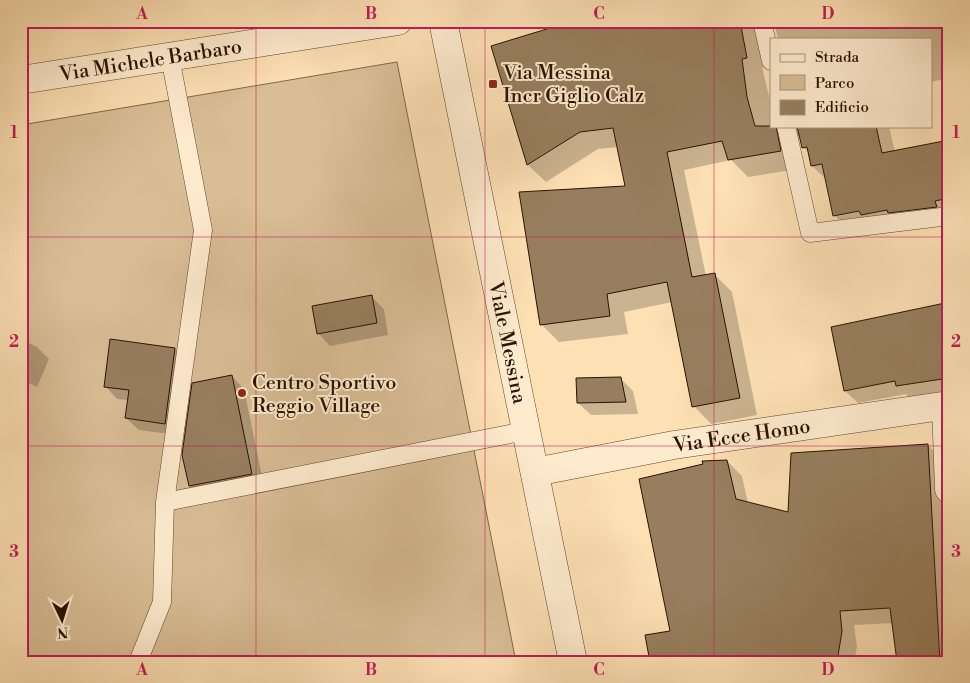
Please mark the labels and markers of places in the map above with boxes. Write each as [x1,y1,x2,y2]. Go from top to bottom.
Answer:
place label: Via Messina Incr Giglio Calz [502,61,644,109]
marker: Via Messina Incr Giglio Calz [487,78,499,90]
place label: Centro Sportivo Reggio Village [252,371,396,419]
marker: Centro Sportivo Reggio Village [236,387,248,399]

